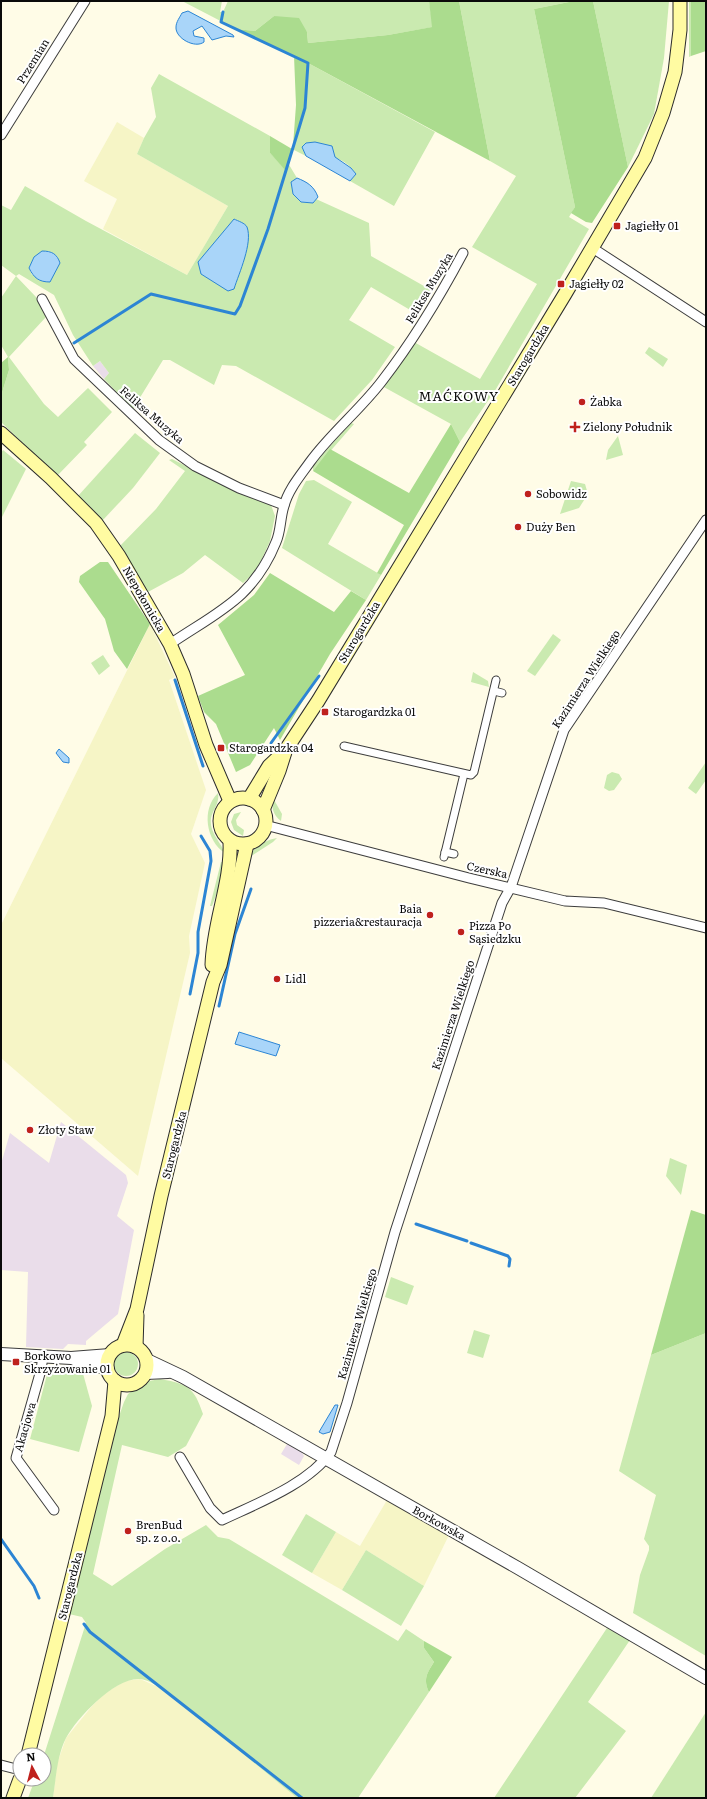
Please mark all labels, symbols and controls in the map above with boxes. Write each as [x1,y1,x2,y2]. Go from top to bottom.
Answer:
street label: Przemian [12,35,52,86]
place label: Jagiełły 01 [625,217,679,233]
marker: Jagiełły 01 [612,221,622,231]
street label: Feliksa Muzyka [401,249,456,326]
place label: Jagiełły 02 [569,275,624,291]
marker: Jagiełły 02 [556,279,566,289]
street label: Starogardzka [502,320,552,389]
street label: Feliksa Muzyka [117,382,188,447]
district label: MAĆKOWY [419,386,499,405]
place label: Żabka [590,393,622,409]
marker: Żabka [577,397,587,407]
place label: Zielony Południk [583,418,673,434]
marker: Zielony Południk [570,422,580,432]
place label: Sobowidz [536,485,588,501]
marker: Sobowidz [523,489,533,499]
place label: Duży Ben [526,518,575,534]
marker: Duży Ben [513,522,523,532]
street label: Niepołomicka [120,563,170,634]
street label: Starogardzka [333,597,383,666]
street label: Kazimierza Wielkiego [547,626,623,731]
place label: Starogardzka 01 [333,703,416,719]
marker: Starogardzka 01 [320,707,330,717]
place label: Starogardzka 04 [229,739,313,755]
marker: Starogardzka 04 [216,743,226,753]
street label: Czerska [465,857,509,881]
place label: Baia pizzeria&restauracja [313,900,422,929]
marker: Baia pizzeria&restauracja [425,910,435,920]
place label: Pizza Po Sąsiedzku [469,917,521,946]
marker: Pizza Po Sąsiedzku [456,927,466,937]
street label: Kazimierza Wielkiego [427,958,477,1072]
place label: Lidl [285,970,306,986]
marker: Lidl [272,974,282,984]
street label: Starogardzka [157,1109,189,1181]
place label: Złoty Staw [38,1121,94,1137]
marker: Złoty Staw [25,1125,35,1135]
street label: Kazimierza Wielkiego [333,1266,380,1381]
place label: Borkowo Skrzyżowanie 01 [24,1347,111,1376]
marker: Borkowo Skrzyżowanie 01 [11,1357,21,1367]
street label: Akacjowa [9,1400,39,1454]
street label: Borkowska [410,1501,469,1543]
place label: BrenBud sp. z o.o. [136,1516,182,1545]
marker: BrenBud sp. z o.o. [123,1526,133,1536]
street label: Starogardzka [53,1550,85,1622]
north arrow [12,1747,52,1787]
text: N [25,1748,36,1765]

